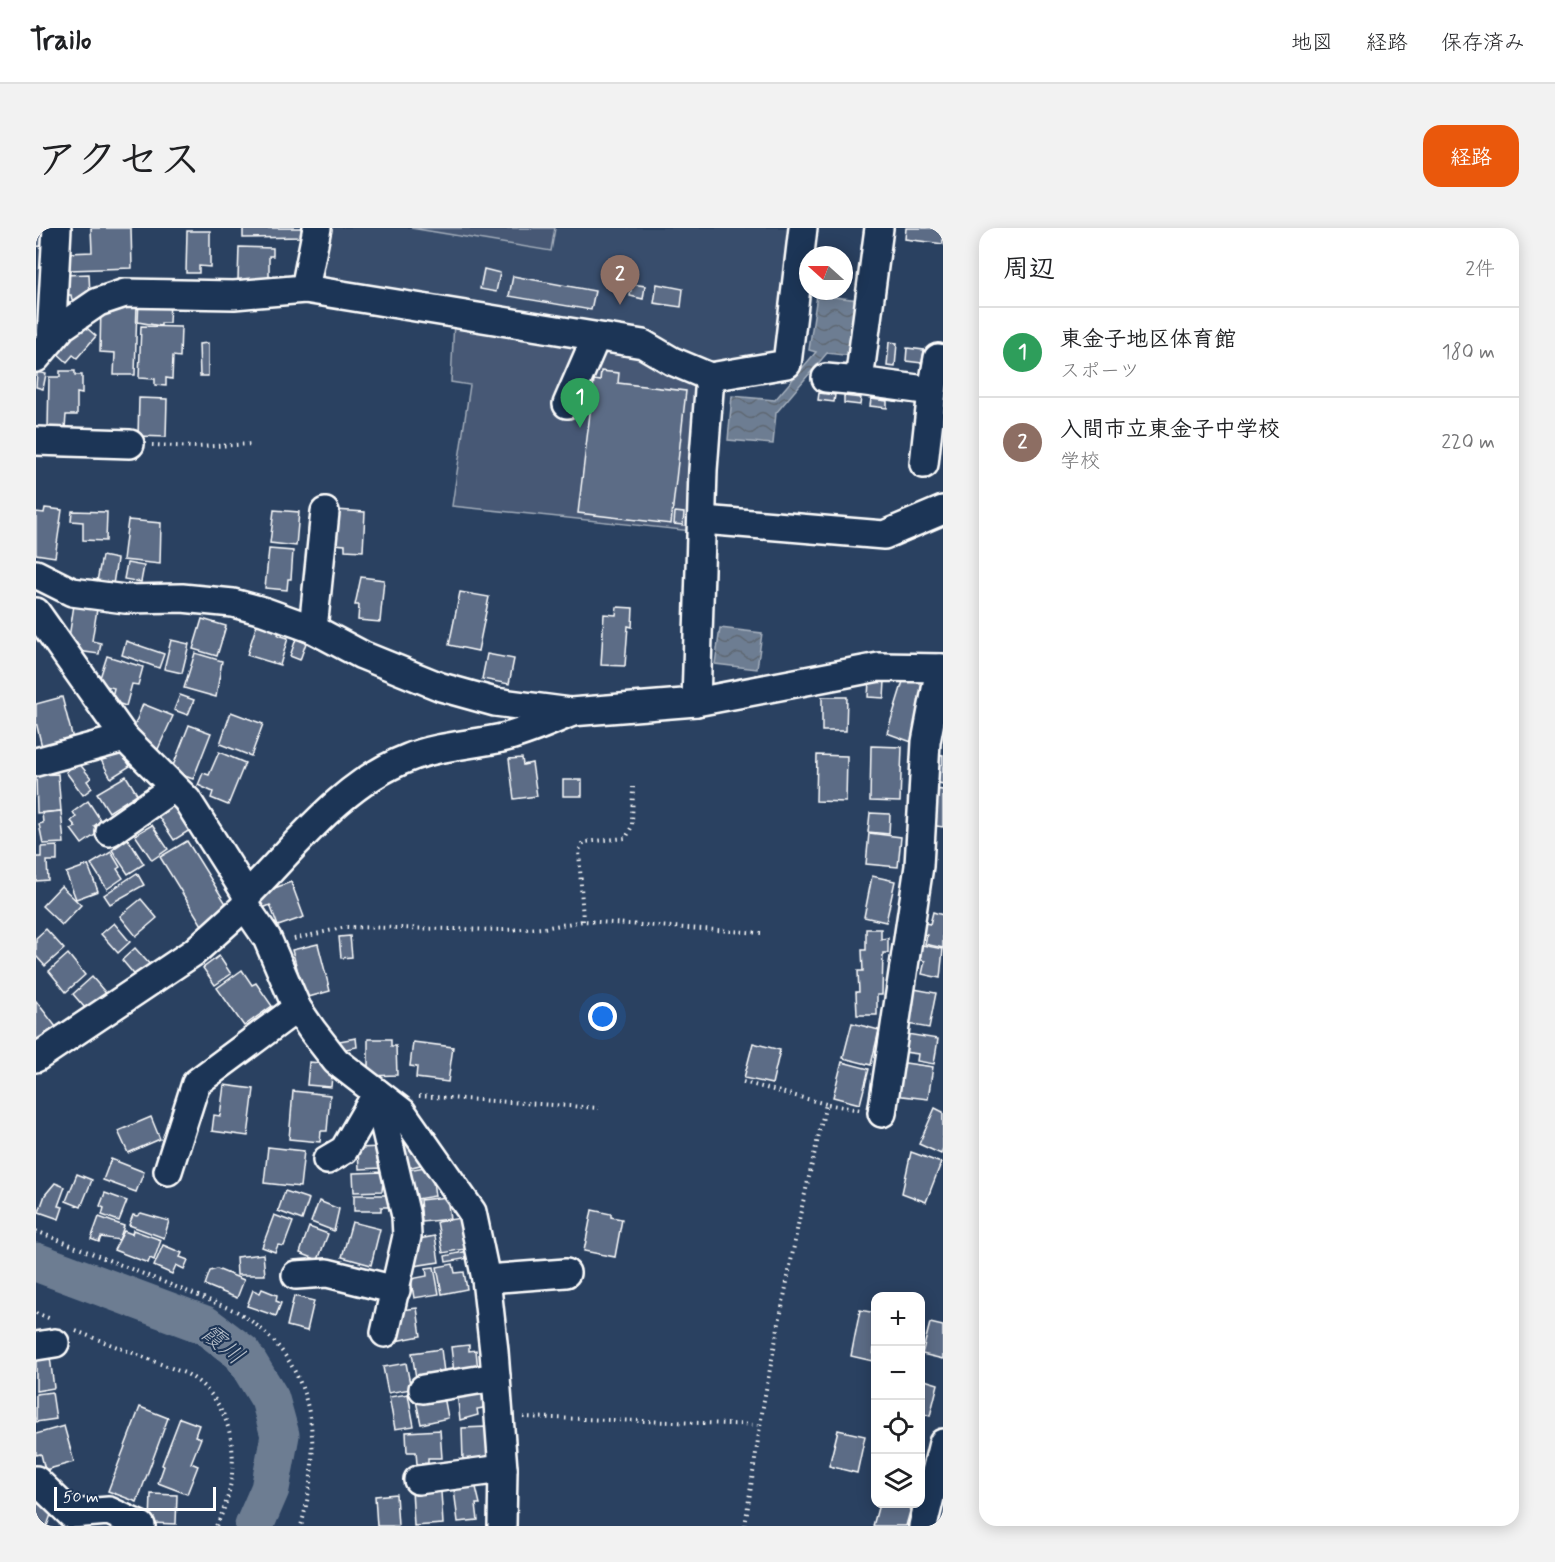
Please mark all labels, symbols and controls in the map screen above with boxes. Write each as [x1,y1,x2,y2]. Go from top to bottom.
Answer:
text: Trailo [30,23,91,60]
text: 地図 [1291,29,1333,57]
text: 経路 [1366,29,1408,57]
text: 保存済み [1441,29,1525,57]
button: 経路 [1423,125,1519,187]
text: アクセス [36,134,201,189]
north arrow [799,246,853,300]
text: 周辺 [1003,253,1055,287]
pin: 2 [600,256,640,305]
text: 2件 [1465,256,1495,283]
text: 東金子地区体育館 [1060,326,1236,354]
text: 1 [1018,339,1027,366]
text: 180 m [1442,339,1495,366]
text: スポーツ [1060,358,1140,385]
pin: 1 [560,378,600,428]
text: 入間市立東金子中学校 [1060,416,1280,444]
text: 2 [1018,429,1027,456]
text: 220 m [1441,429,1495,456]
text: 学校 [1060,448,1100,475]
your location [588,1002,617,1031]
map controls [871,1292,925,1508]
button: + [871,1292,925,1346]
water label: 霞川 [194,1318,250,1372]
button: − [871,1346,925,1400]
button: locate [871,1400,925,1454]
button: layers [871,1454,925,1508]
scale bar [54,1484,216,1512]
text: 50 m [63,1487,99,1508]

